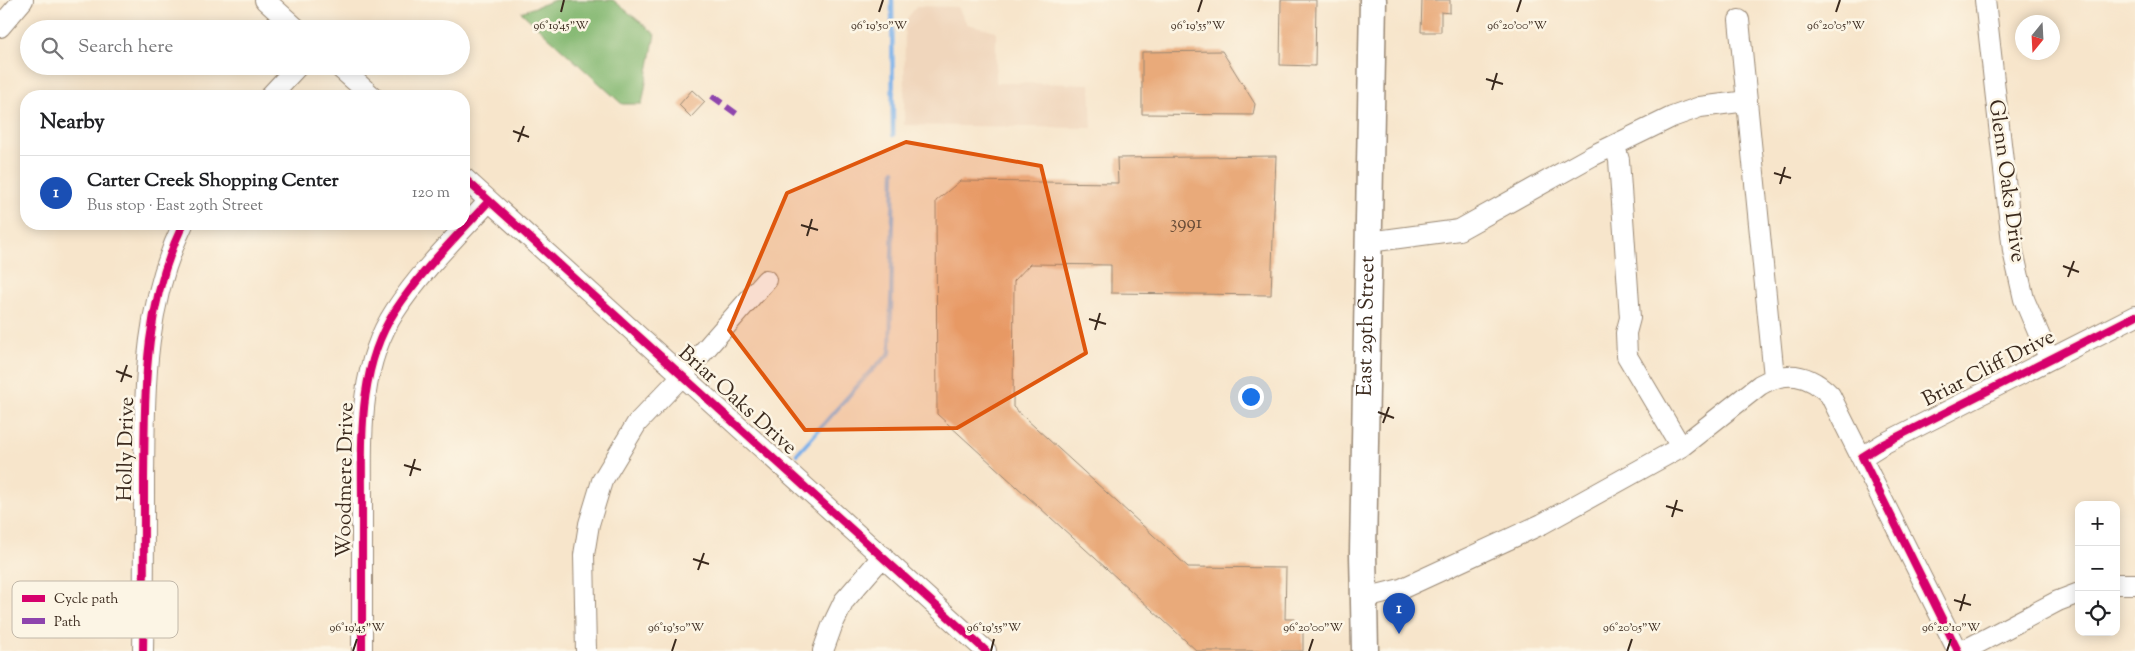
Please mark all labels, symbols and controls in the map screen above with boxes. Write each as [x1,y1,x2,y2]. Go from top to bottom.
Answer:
north arrow [2015,15,2060,60]
text: 96°19'45"W [534,17,589,35]
text: 96°19'50"W [851,17,908,35]
text: 96°19'55"W [1171,17,1226,35]
text: 96°20'00"W [1487,17,1548,35]
text: 96°20'05"W [1807,17,1866,35]
search box [20,20,470,75]
icon: search [38,34,66,62]
text: Search here [78,34,173,61]
street label: Glenn Oaks Drive [1980,98,2032,264]
text: Nearby [40,108,105,138]
text: Carter Creek Shopping Center [87,168,339,195]
text: 1 [53,182,59,205]
text: 120 m [412,182,450,205]
text: Bus stop · East 29th Street [87,195,263,218]
house number: 3991 [1170,210,1203,237]
street label: East 29th Street [1351,256,1383,397]
street label: Briar Cliff Drive [1917,323,2061,415]
street label: Briar Oaks Drive [671,339,803,463]
your location [1238,384,1264,410]
street label: Holly Drive [111,396,143,502]
street label: Woodmere Drive [330,402,362,558]
map controls [2075,501,2120,636]
button: + [2075,501,2120,546]
button: − [2075,546,2120,591]
legend [12,581,178,638]
text: Cycle path [54,590,118,610]
button: locate [2075,591,2120,636]
pin: 1 [1383,593,1415,634]
text: Path [54,613,81,633]
text: 96°19'45"W [330,619,385,637]
text: 96°19'50"W [648,619,705,637]
text: 96°19'55"W [967,619,1022,637]
text: 96°20'00"W [1283,619,1344,637]
text: 96°20'05"W [1603,619,1662,637]
text: 96°20'10"W [1922,619,1981,637]

